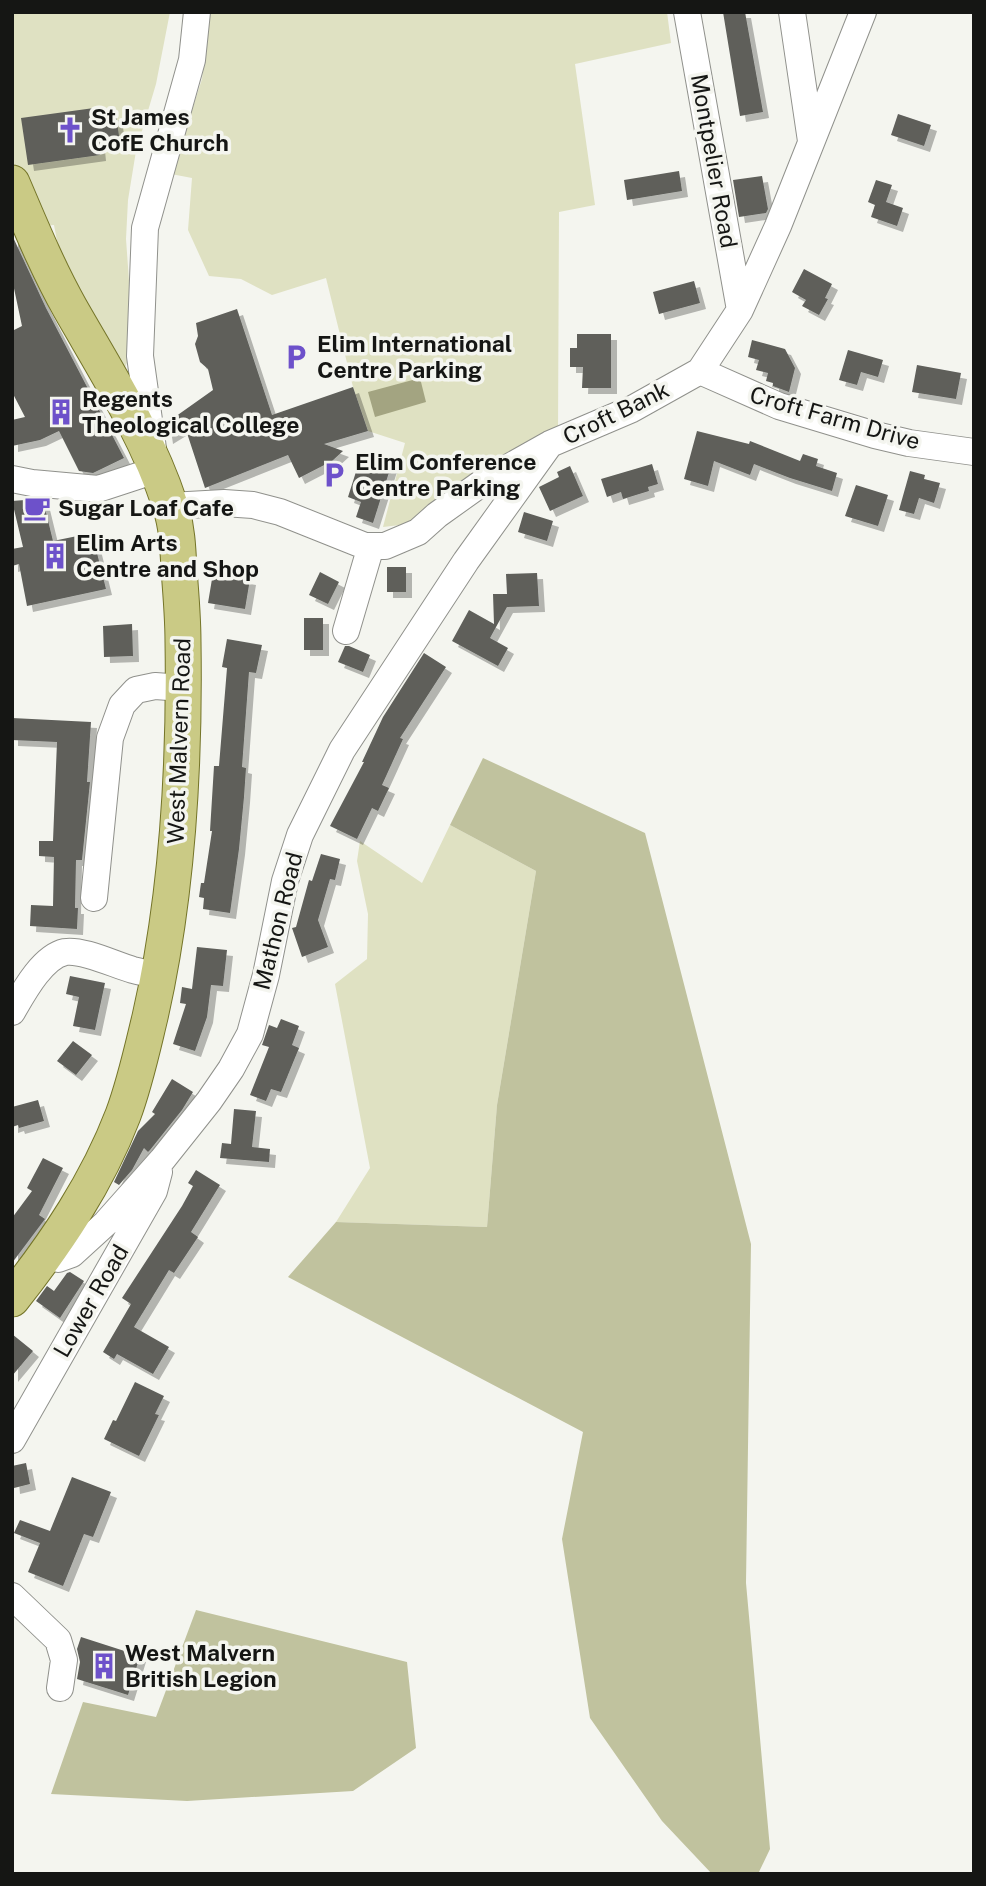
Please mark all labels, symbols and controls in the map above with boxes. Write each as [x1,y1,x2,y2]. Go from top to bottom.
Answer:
street label: Montpelier Road [686,72,743,250]
place label: St James CofE Church [91,103,229,156]
church icon: St James CofE Church [55,115,85,145]
place label: Elim International Centre Parking [317,330,512,383]
parking icon: Elim International Centre Parking [281,342,311,372]
street label: Croft Bank [558,375,673,450]
street label: Croft Farm Drive [747,380,923,455]
place label: Regents Theological College [82,385,300,438]
building icon: Regents Theological College [46,397,76,427]
place label: Elim Conference Centre Parking [355,448,537,501]
parking icon: Elim Conference Centre Parking [319,460,349,490]
cafe icon: Sugar Loaf Cafe [22,493,52,523]
place label: Sugar Loaf Cafe [58,494,234,521]
place label: Elim Arts Centre and Shop [76,529,259,582]
building icon: Elim Arts Centre and Shop [40,541,70,571]
street label: West Malvern Road [161,638,196,844]
street label: Mathon Road [247,849,308,993]
street label: Lower Road [48,1240,134,1362]
place label: West Malvern British Legion [125,1639,277,1692]
building icon: West Malvern British Legion [89,1651,119,1681]

